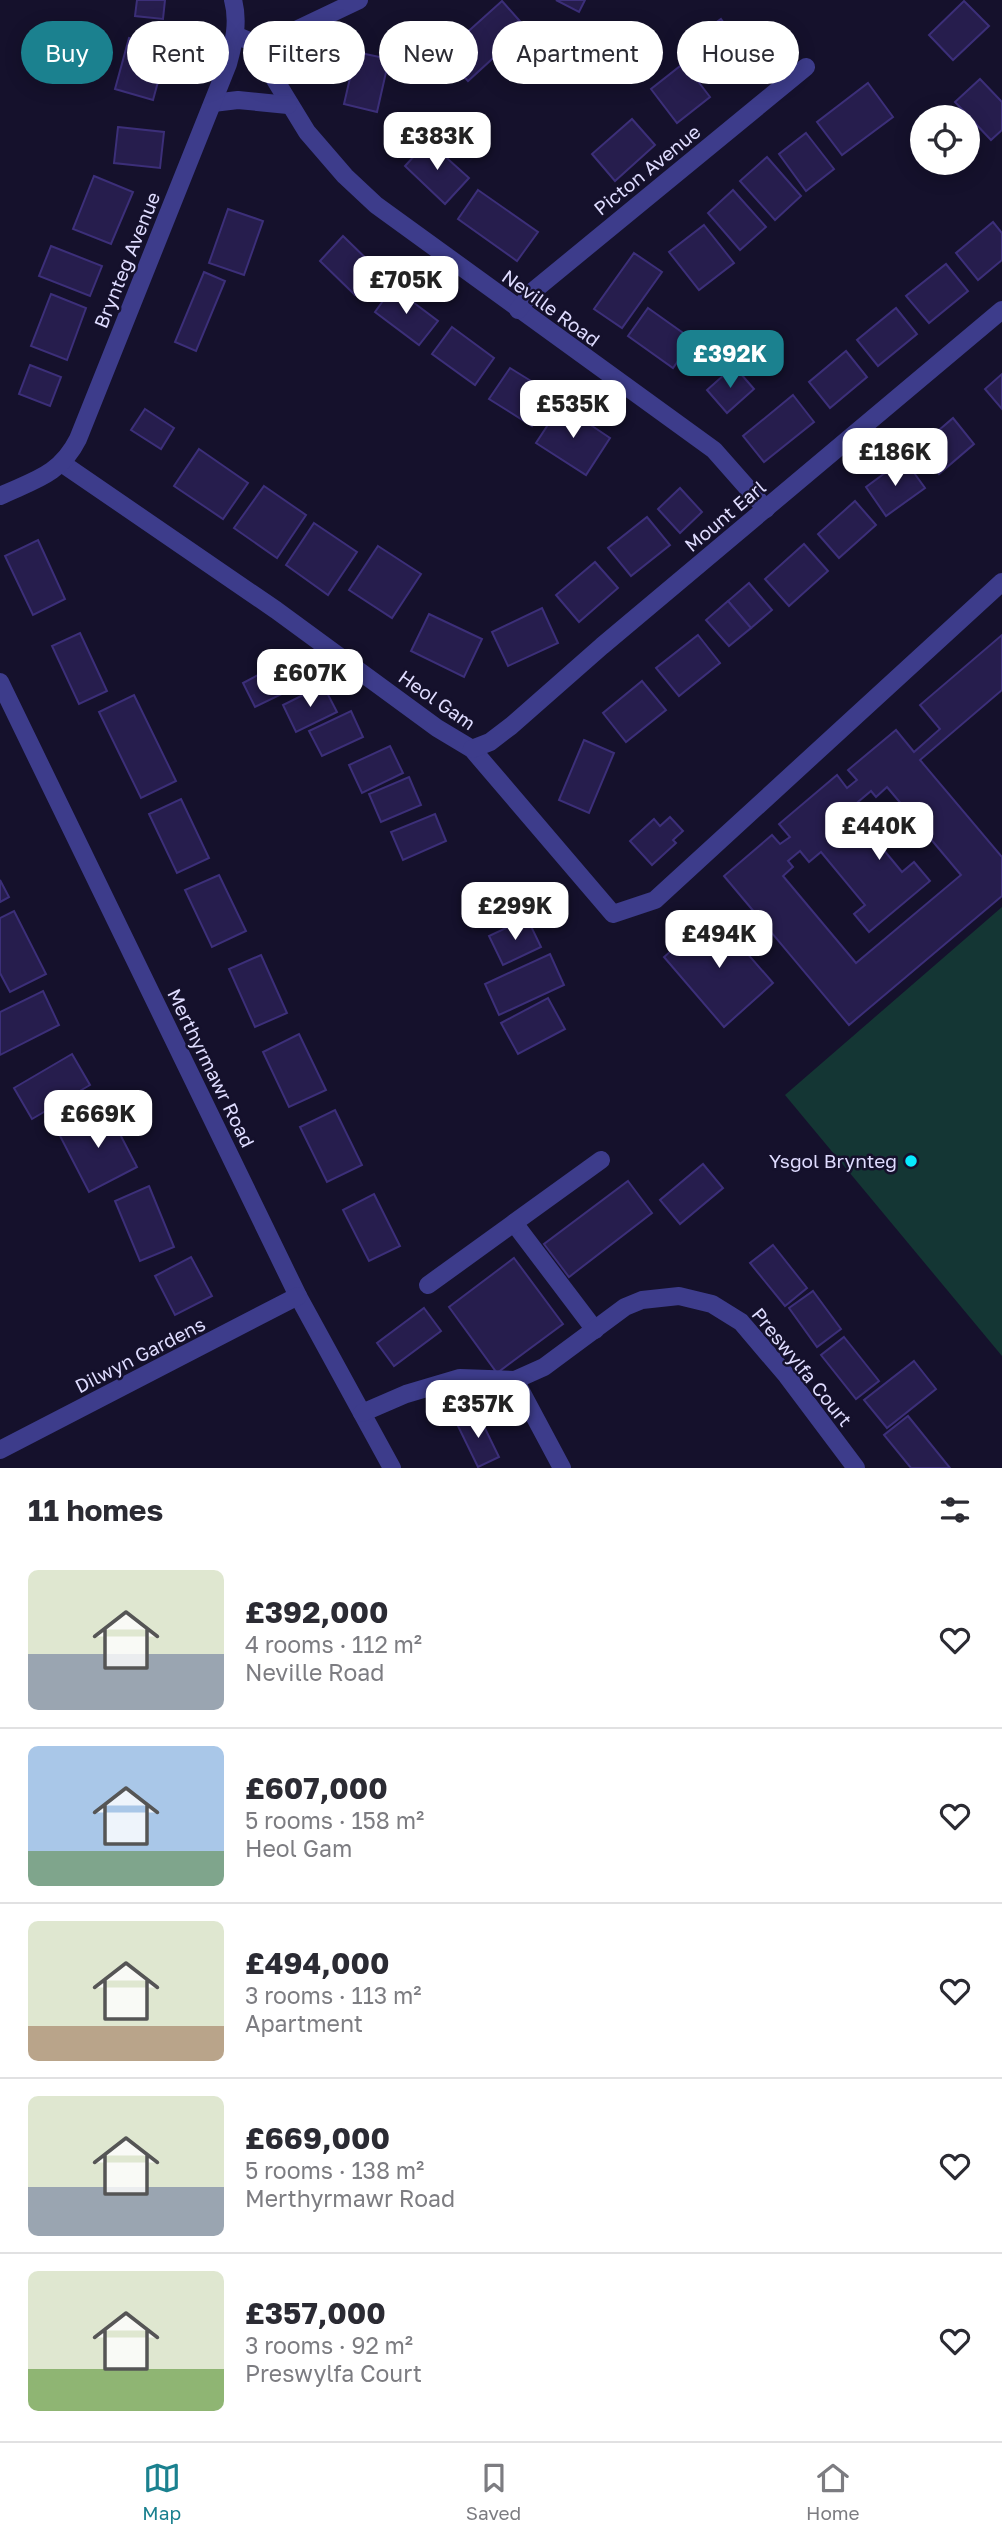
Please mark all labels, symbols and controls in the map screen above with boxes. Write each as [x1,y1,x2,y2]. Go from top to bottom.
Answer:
chip: Buy [21,21,113,84]
chip: Rent [127,21,229,84]
chip: Filters [243,21,365,84]
chip: New [379,21,478,84]
chip: Apartment [492,21,663,84]
chip: House [677,21,799,84]
map controls [910,105,980,175]
button: locate [910,105,980,175]
pin: £383K [388,113,486,172]
street label: Picton Avenue [589,120,705,220]
text: £383K [400,121,474,149]
street label: Brynteg Avenue [89,188,164,331]
pin: £705K [357,256,455,316]
street label: Neville Road [498,264,605,351]
text: £705K [369,265,443,293]
pin: £392K [681,330,779,390]
text: £392K [693,339,767,367]
pin: £535K [524,380,622,440]
text: £535K [536,389,610,417]
pin: £186K [846,428,944,488]
text: £186K [858,437,932,465]
street label: Mount Earl [679,475,770,556]
pin: £607K [261,650,359,709]
text: £607K [273,658,347,686]
street label: Heol Gam [394,665,480,734]
pin: £440K [830,802,928,862]
text: £440K [841,811,917,839]
pin: £299K [466,883,564,942]
text: £299K [477,891,553,919]
pin: £494K [670,911,768,970]
text: £494K [681,919,757,947]
street label: Merthyrmawr Road [163,985,260,1151]
pin: £669K [49,1090,147,1150]
text: £669K [60,1099,136,1127]
place label: Ysgol Brynteg [769,1149,897,1172]
marker: Ysgol Brynteg [903,1153,919,1169]
street label: Preswylfa Court [747,1303,857,1431]
street label: Dilwyn Gardens [71,1312,209,1397]
pin: £357K [429,1380,527,1440]
text: £357K [442,1389,514,1417]
icon: filters [936,1491,974,1529]
text: 11 homes [28,1492,163,1528]
text: £392,000 [245,1594,389,1630]
icon: home [84,1598,168,1682]
icon: heart [936,1621,974,1659]
text: 4 rooms · 112 m² [245,1630,422,1658]
text: Neville Road [245,1658,384,1686]
text: £607,000 [245,1770,388,1806]
icon: home [84,1774,168,1858]
icon: heart [936,1797,974,1835]
text: 5 rooms · 158 m² [245,1806,424,1834]
text: Heol Gam [245,1834,352,1862]
text: £494,000 [245,1945,389,1981]
icon: home [84,1949,168,2033]
icon: heart [936,1972,974,2010]
text: 3 rooms · 113 m² [245,1981,422,2009]
text: Apartment [245,2009,363,2037]
text: £669,000 [245,2120,390,2156]
icon: home [84,2124,168,2208]
icon: heart [936,2147,974,2185]
text: 5 rooms · 138 m² [245,2156,424,2184]
text: Merthyrmawr Road [245,2184,455,2212]
text: £357,000 [245,2295,386,2331]
icon: home [84,2299,168,2383]
icon: heart [936,2322,974,2360]
text: 3 rooms · 92 m² [245,2331,413,2359]
text: Preswylfa Court [245,2359,422,2387]
tab: Map [142,2459,181,2524]
tab: Saved [466,2459,521,2524]
tab: Home [806,2459,860,2524]

